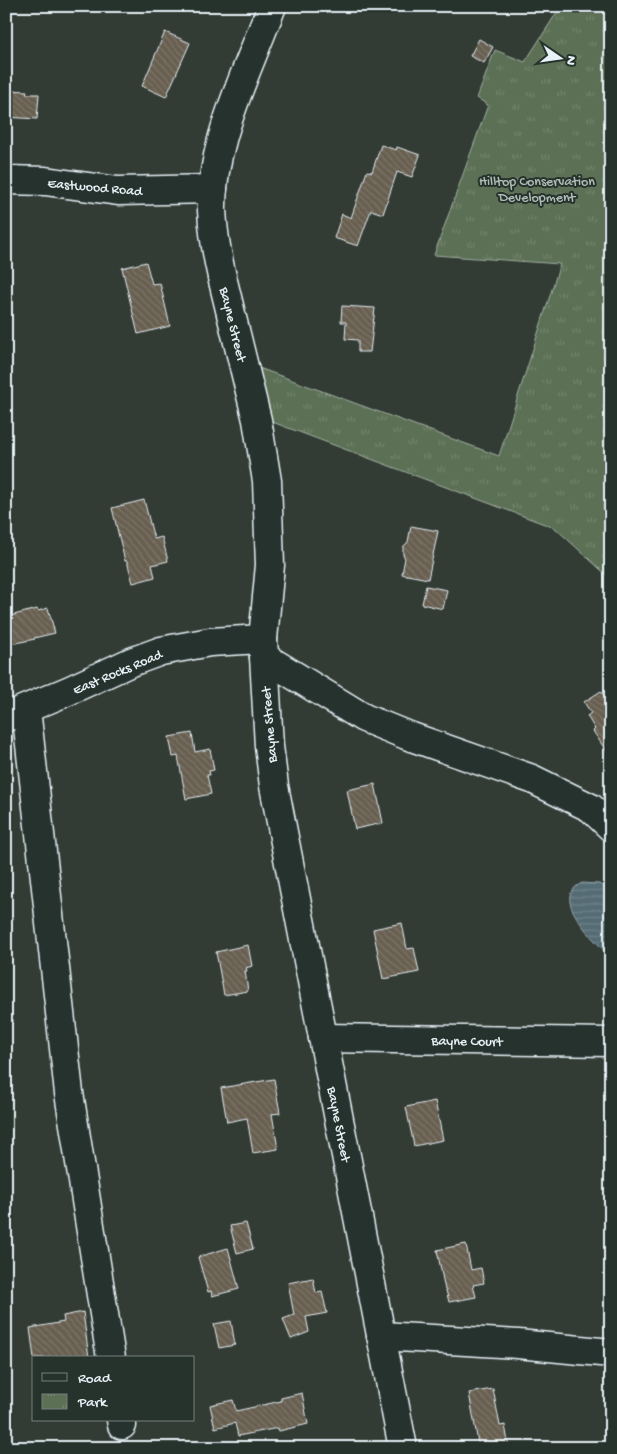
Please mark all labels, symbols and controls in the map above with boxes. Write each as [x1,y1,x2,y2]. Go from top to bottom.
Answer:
north arrow [534,32,584,82]
text: N [561,54,580,67]
park label: Hilltop Conservation Development [479,174,595,207]
street label: Eastwood Road [47,176,145,201]
street label: Bayne Street [214,285,249,365]
street label: East Rocks Road [71,646,167,700]
street label: Bayne Street [259,685,282,765]
street label: Bayne Court [430,1033,504,1052]
street label: Bayne Street [322,1084,353,1165]
legend [32,1356,195,1422]
text: Road [78,1370,112,1388]
text: Park [77,1394,108,1412]

